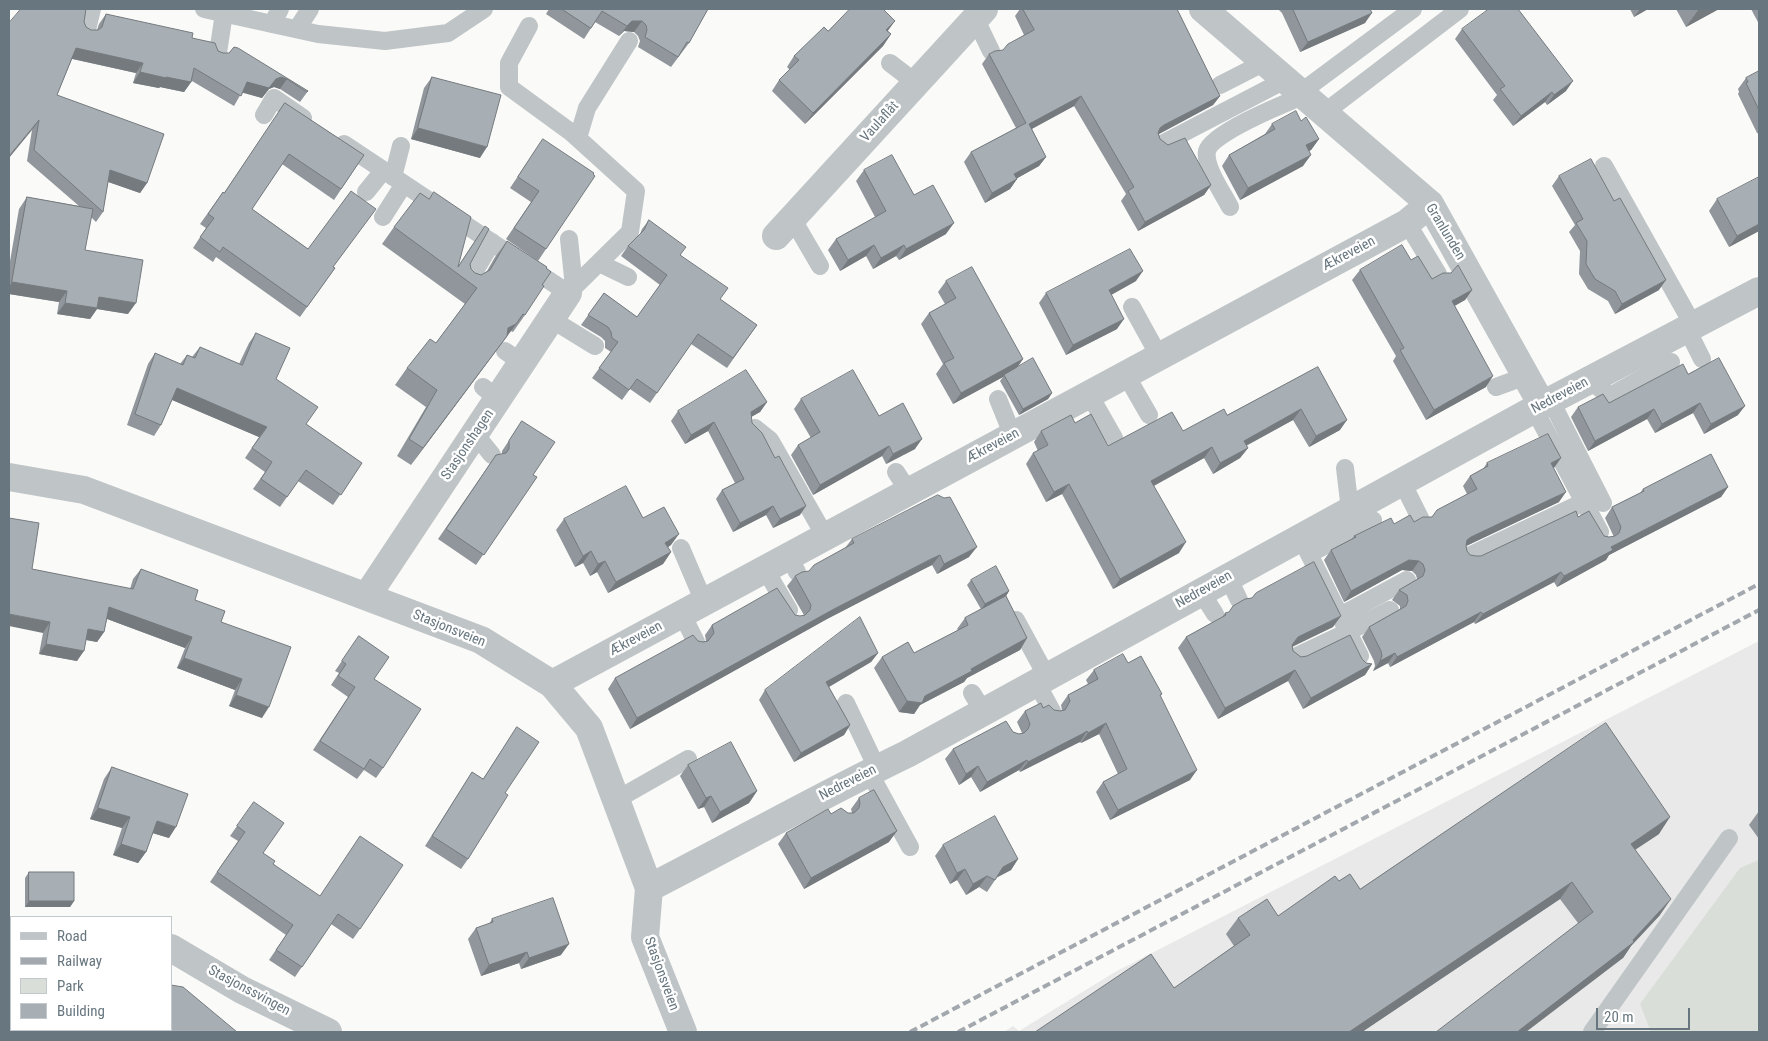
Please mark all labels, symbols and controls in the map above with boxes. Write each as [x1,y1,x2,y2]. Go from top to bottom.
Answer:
street label: Vaulaflåt [857,98,903,146]
street label: Granlunden [1422,201,1468,263]
street label: Ækreveien [1320,233,1378,275]
street label: Nedreveien [1529,374,1591,418]
street label: Stasjonshagen [438,407,498,483]
street label: Ækreveien [964,425,1022,467]
street label: Nedreveien [1173,568,1235,612]
street label: Stasjonsveien [410,607,488,651]
street label: Ækreveien [607,618,665,660]
street label: Nedreveien [817,761,879,805]
legend [10,916,172,1031]
text: Road [57,927,87,945]
street label: Stasjonsveien [640,935,682,1013]
text: Railway [57,952,102,970]
street label: Stasjonssvingen [205,962,293,1020]
text: Park [57,977,84,995]
scale bar [1598,998,1692,1030]
text: Building [57,1002,105,1020]
text: 20 m [1604,1008,1634,1026]

